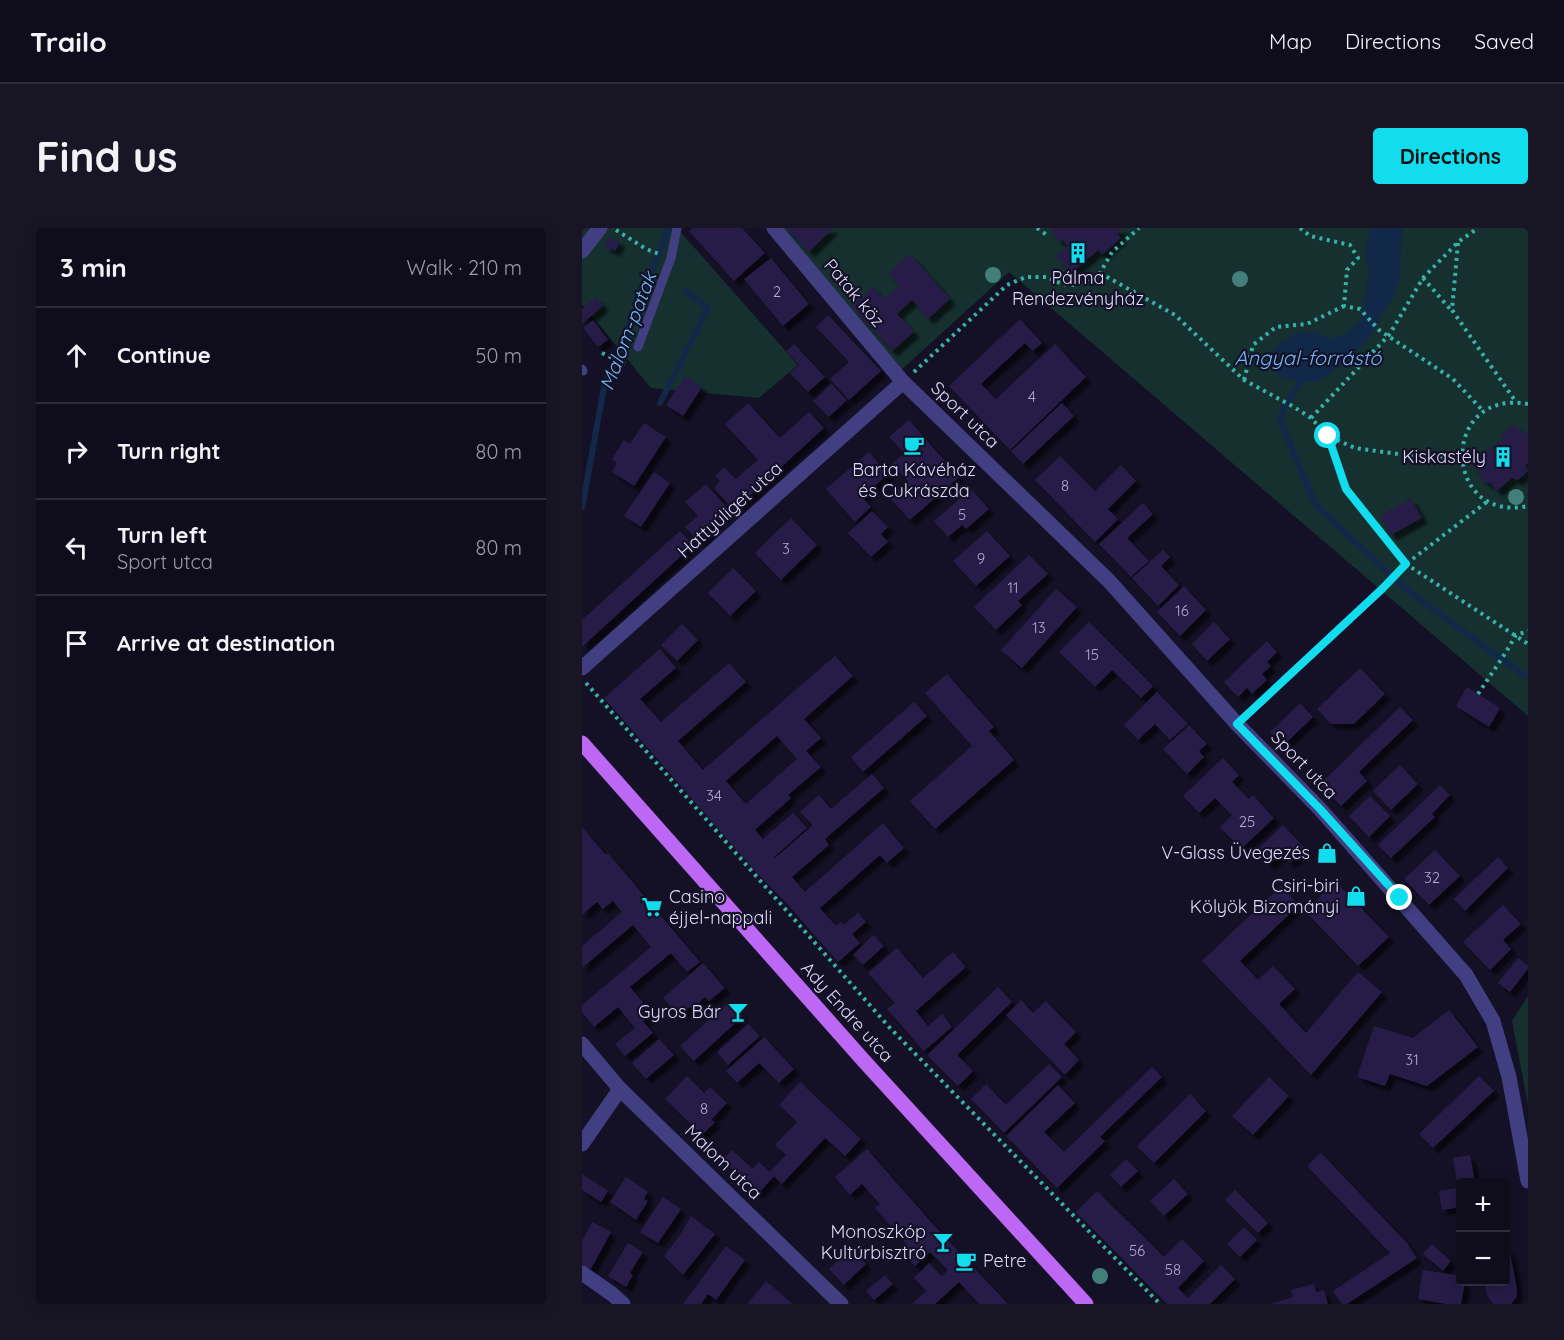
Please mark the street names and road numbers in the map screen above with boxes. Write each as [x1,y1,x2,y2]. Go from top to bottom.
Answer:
street label: Patak köz [819,254,890,331]
street label: Sport utca [926,376,1004,453]
street label: Hattyúliget utca [673,457,787,563]
street label: Sport utca [1266,726,1343,804]
street label: Ady Endre utca [796,957,899,1067]
street label: Malom utca [680,1119,767,1204]

